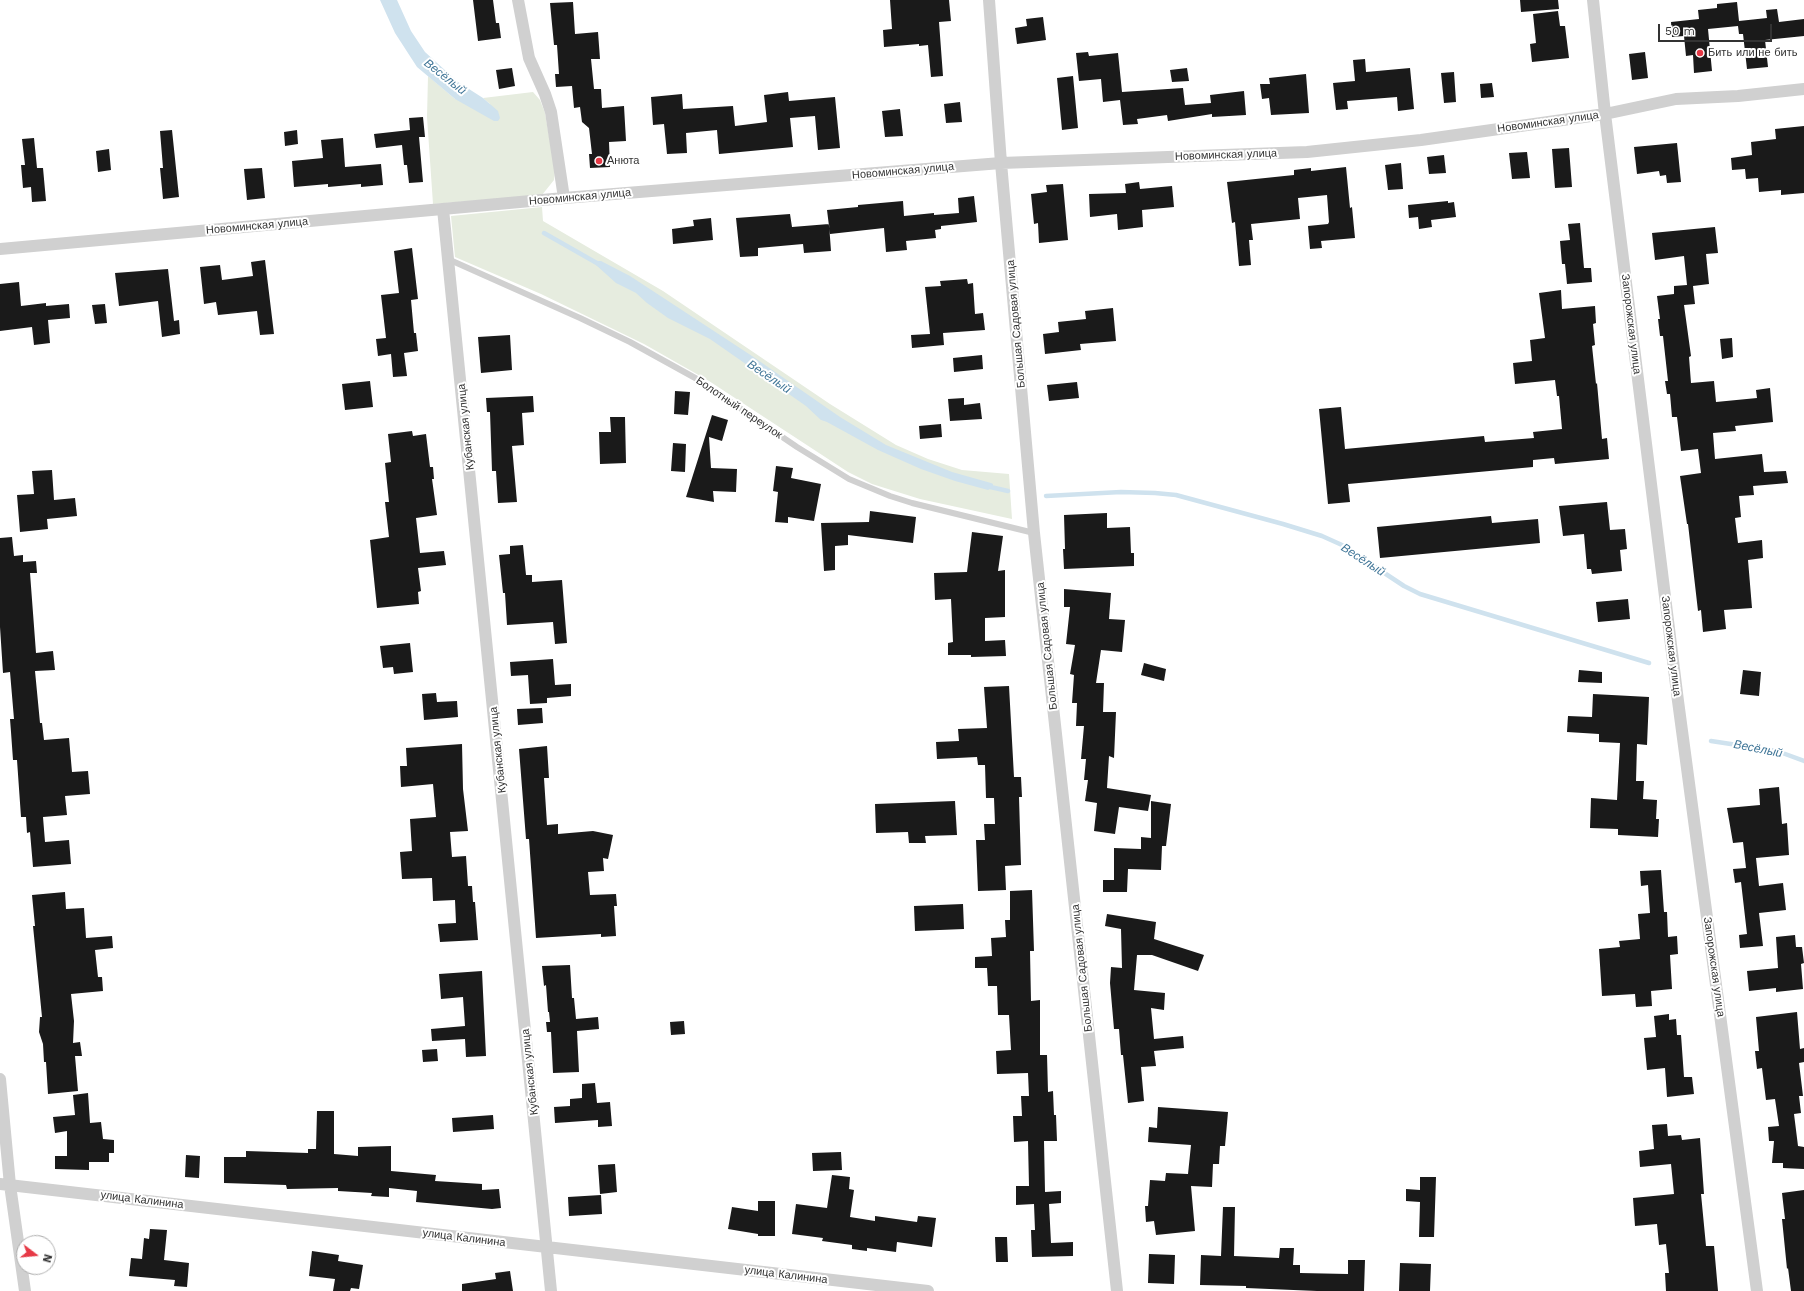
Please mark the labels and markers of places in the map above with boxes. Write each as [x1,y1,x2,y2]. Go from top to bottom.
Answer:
place label: Бить или не бить [1708,46,1797,60]
marker: Бить или не бить [1695,48,1705,58]
place label: Анюта [607,154,639,168]
marker: Анюта [594,156,604,166]

